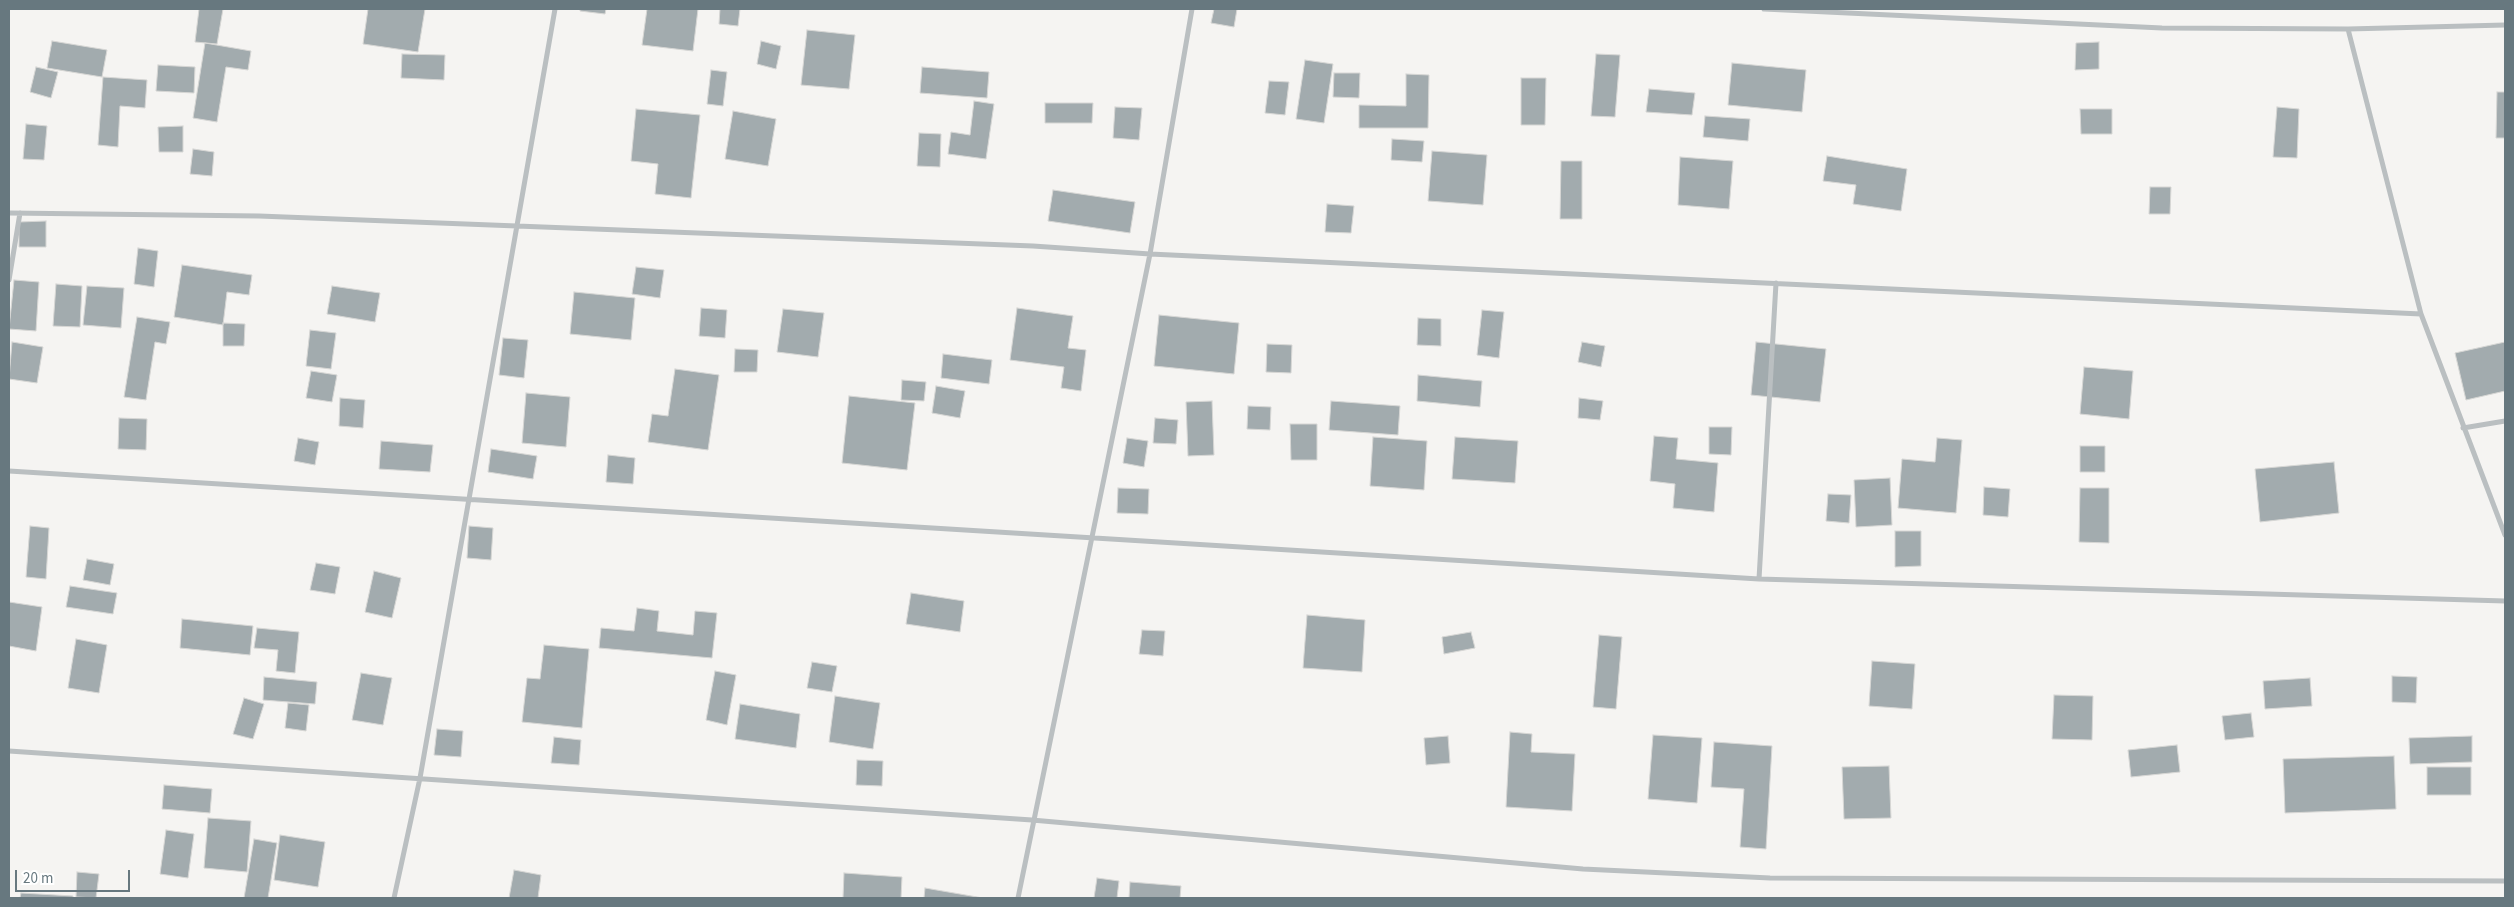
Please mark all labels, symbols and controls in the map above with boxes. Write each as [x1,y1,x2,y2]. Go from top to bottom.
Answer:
scale bar [18,860,132,892]
text: 20 m [23,868,53,889]

